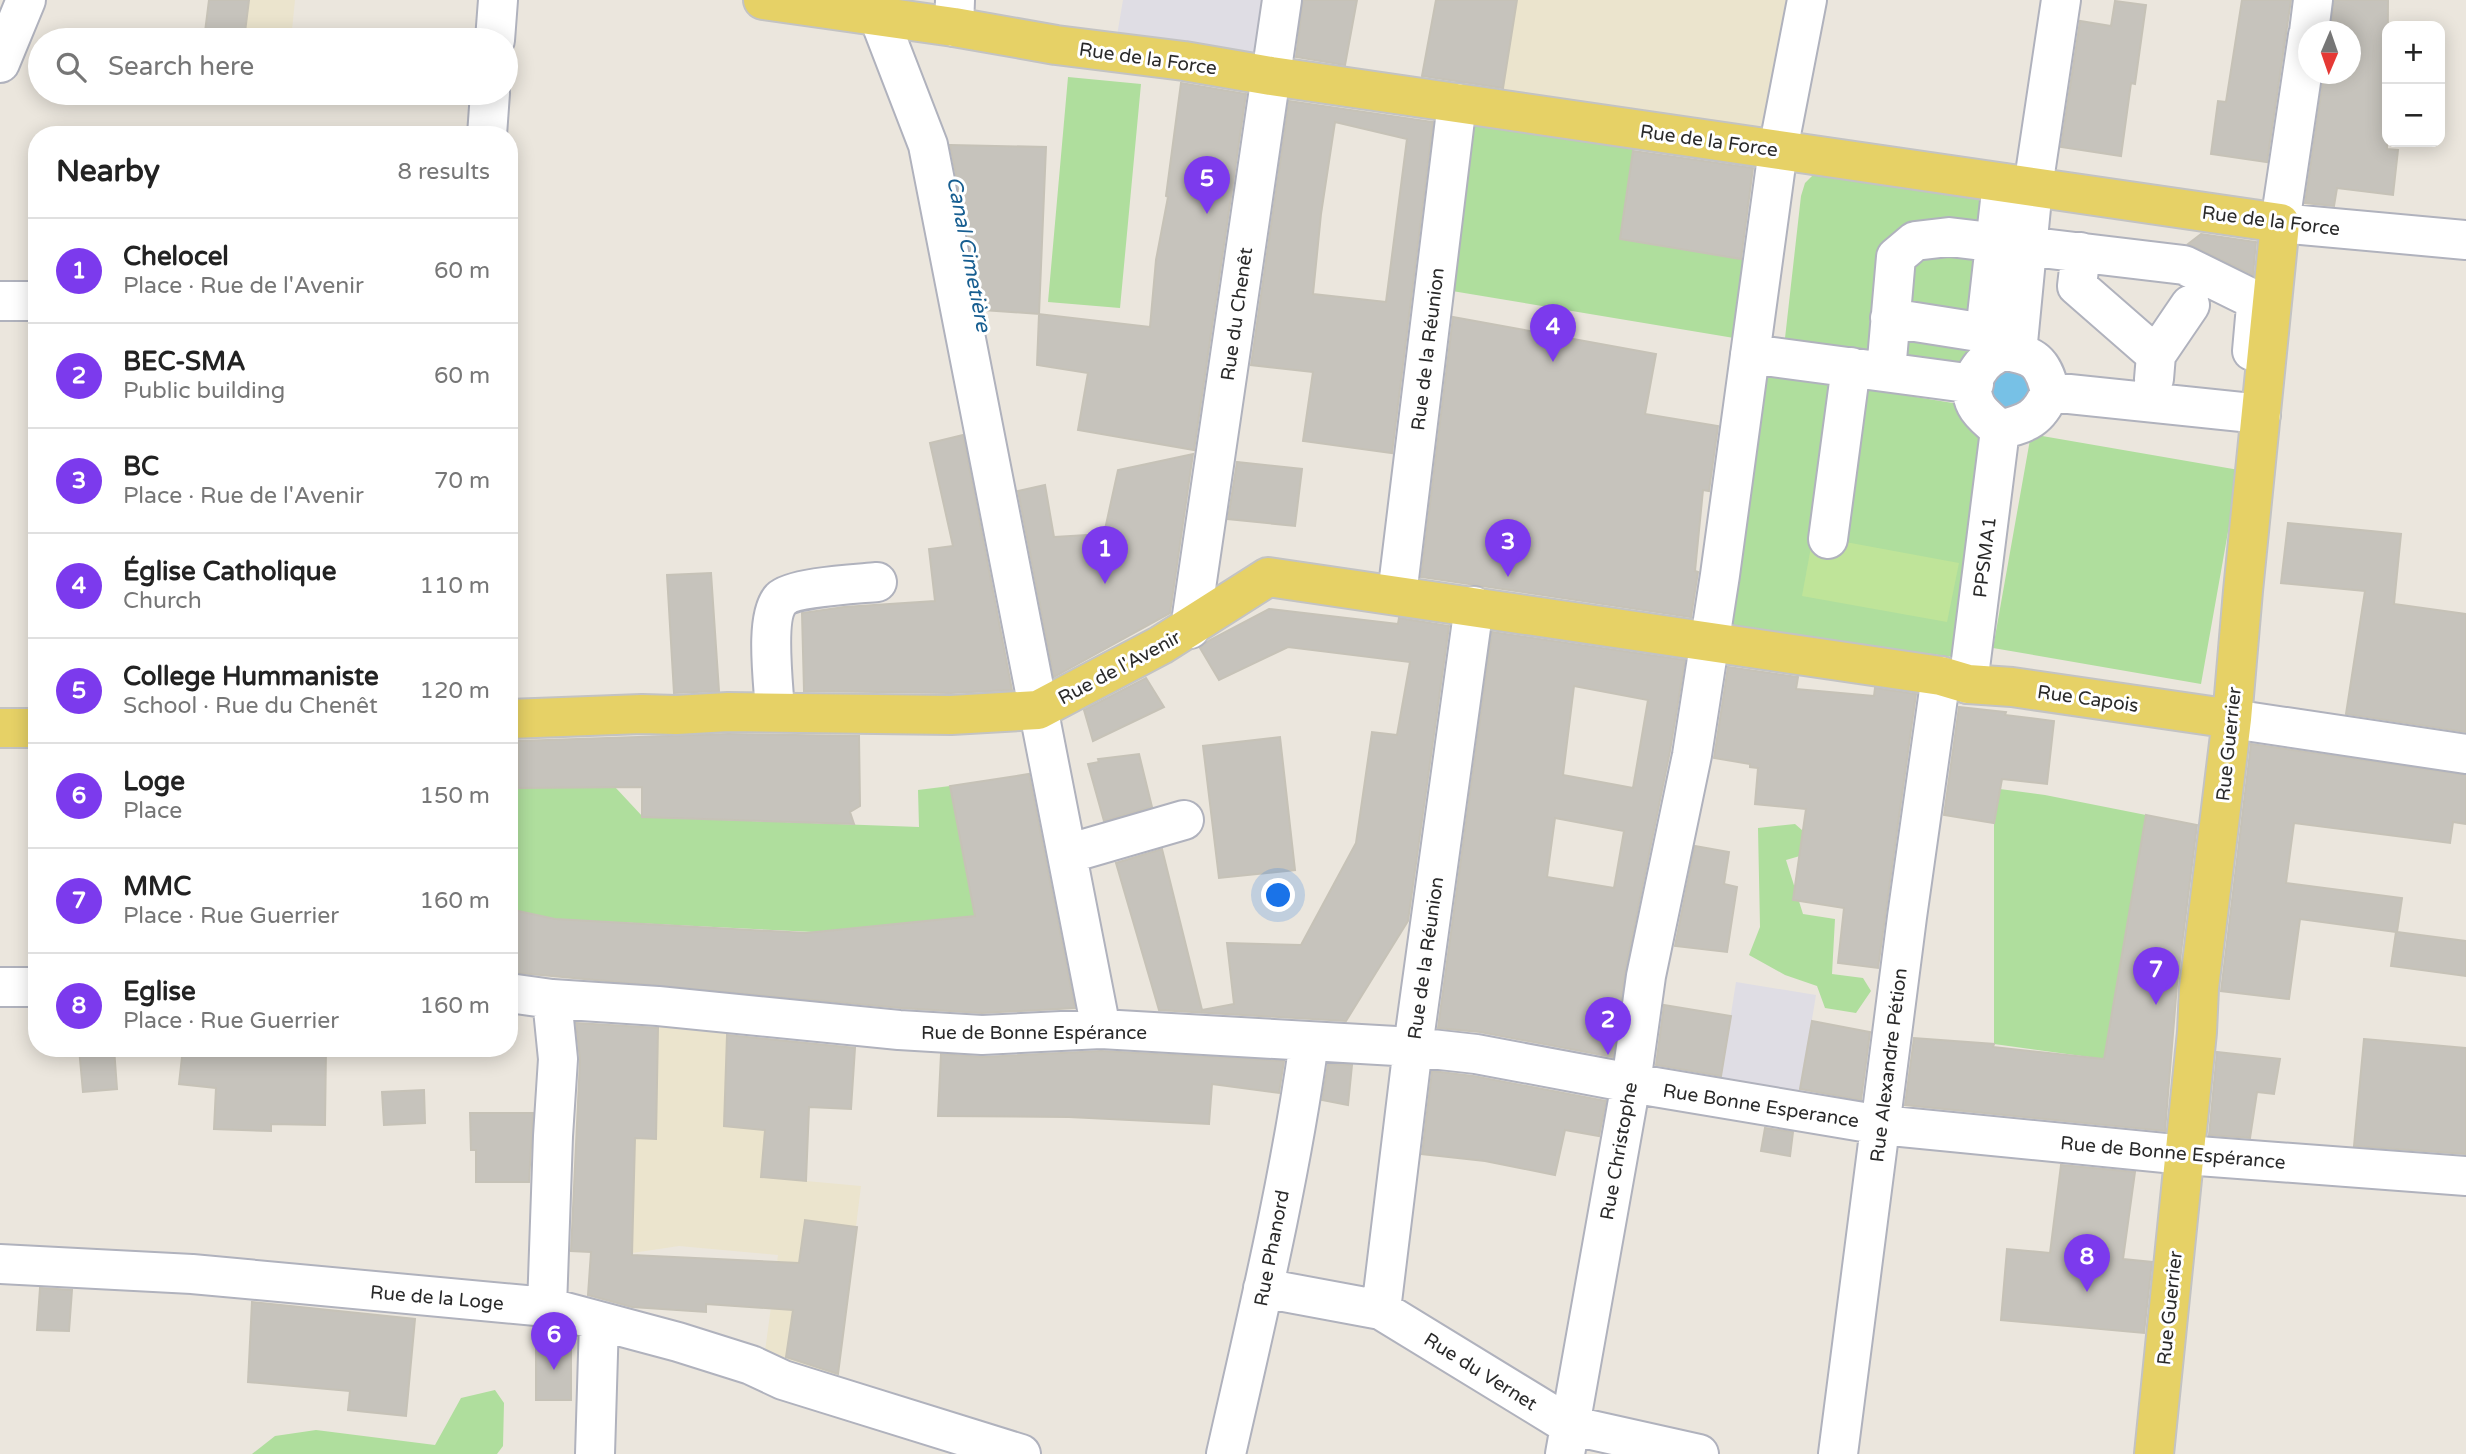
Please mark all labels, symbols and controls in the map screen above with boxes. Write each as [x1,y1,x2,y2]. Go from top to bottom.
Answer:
north arrow [2298,21,2361,84]
map controls [2382,21,2445,147]
button: + [2382,21,2445,84]
search box [28,28,518,105]
street label: Rue de la Force [1078,38,1218,80]
icon: search [52,48,90,86]
text: Search here [108,51,254,82]
button: − [2382,84,2445,147]
street label: Rue de la Force [1639,120,1779,162]
text: Nearby [56,153,160,190]
pin: 5 [1184,156,1230,214]
text: 8 results [397,158,490,186]
water label: Canal Cimetière [941,174,996,335]
street label: Rue de la Force [2201,202,2341,240]
text: Chelocel [123,241,229,272]
street label: Rue du Chenêt [1217,246,1257,382]
text: 1 [72,257,86,285]
text: 60 m [434,257,490,285]
street label: Rue de la Réunion [1407,266,1449,432]
text: Place · Rue de l'Avenir [123,272,364,300]
pin: 4 [1530,304,1576,362]
text: BEC-SMA [123,346,246,377]
text: 2 [72,362,86,390]
text: 60 m [434,362,490,390]
text: Public building [123,377,285,405]
text: BC [123,451,159,482]
text: 3 [72,467,86,495]
text: 70 m [434,467,490,495]
text: Place · Rue de l'Avenir [123,482,364,510]
street label: PPSMA1 [1969,515,2001,599]
pin: 3 [1485,519,1531,577]
pin: 1 [1082,526,1128,584]
text: Église Catholique [123,556,336,587]
text: 4 [72,572,86,600]
text: 110 m [420,572,490,600]
text: Church [123,587,202,615]
street label: Rue de l'Avenir [1055,626,1185,709]
text: College Hummaniste [123,661,379,692]
text: 5 [72,677,86,705]
text: 120 m [420,677,490,705]
street label: Rue Capois [2036,681,2140,717]
street label: Rue Guerrier [2212,685,2246,802]
text: School · Rue du Chenêt [123,692,378,720]
text: Loge [123,766,185,797]
text: 6 [72,782,86,810]
text: 150 m [420,782,490,810]
text: Place [123,797,182,825]
text: MMC [123,871,191,902]
street label: Rue de la Réunion [1404,875,1448,1041]
your location [1261,878,1295,912]
text: 7 [72,887,86,915]
text: 160 m [420,887,490,915]
text: Place · Rue Guerrier [123,902,339,930]
pin: 7 [2133,947,2179,1005]
street label: Rue Alexandre Pétion [1866,967,1912,1164]
text: Eglise [123,976,196,1007]
text: 8 [72,992,86,1020]
text: 160 m [420,992,490,1020]
pin: 2 [1585,997,1631,1055]
text: Place · Rue Guerrier [123,1007,339,1035]
street label: Rue de Bonne Espérance [921,1022,1147,1044]
street label: Rue Bonne Esperance [1661,1080,1861,1132]
street label: Rue Christophe [1596,1081,1642,1222]
street label: Rue de Bonne Espérance [2059,1132,2287,1174]
street label: Rue Phanord [1250,1188,1294,1308]
pin: 8 [2064,1234,2110,1292]
street label: Rue Guerrier [2153,1249,2187,1366]
street label: Rue de la Loge [369,1281,505,1315]
pin: 6 [531,1312,577,1370]
street label: Rue du Vernet [1420,1328,1541,1415]

